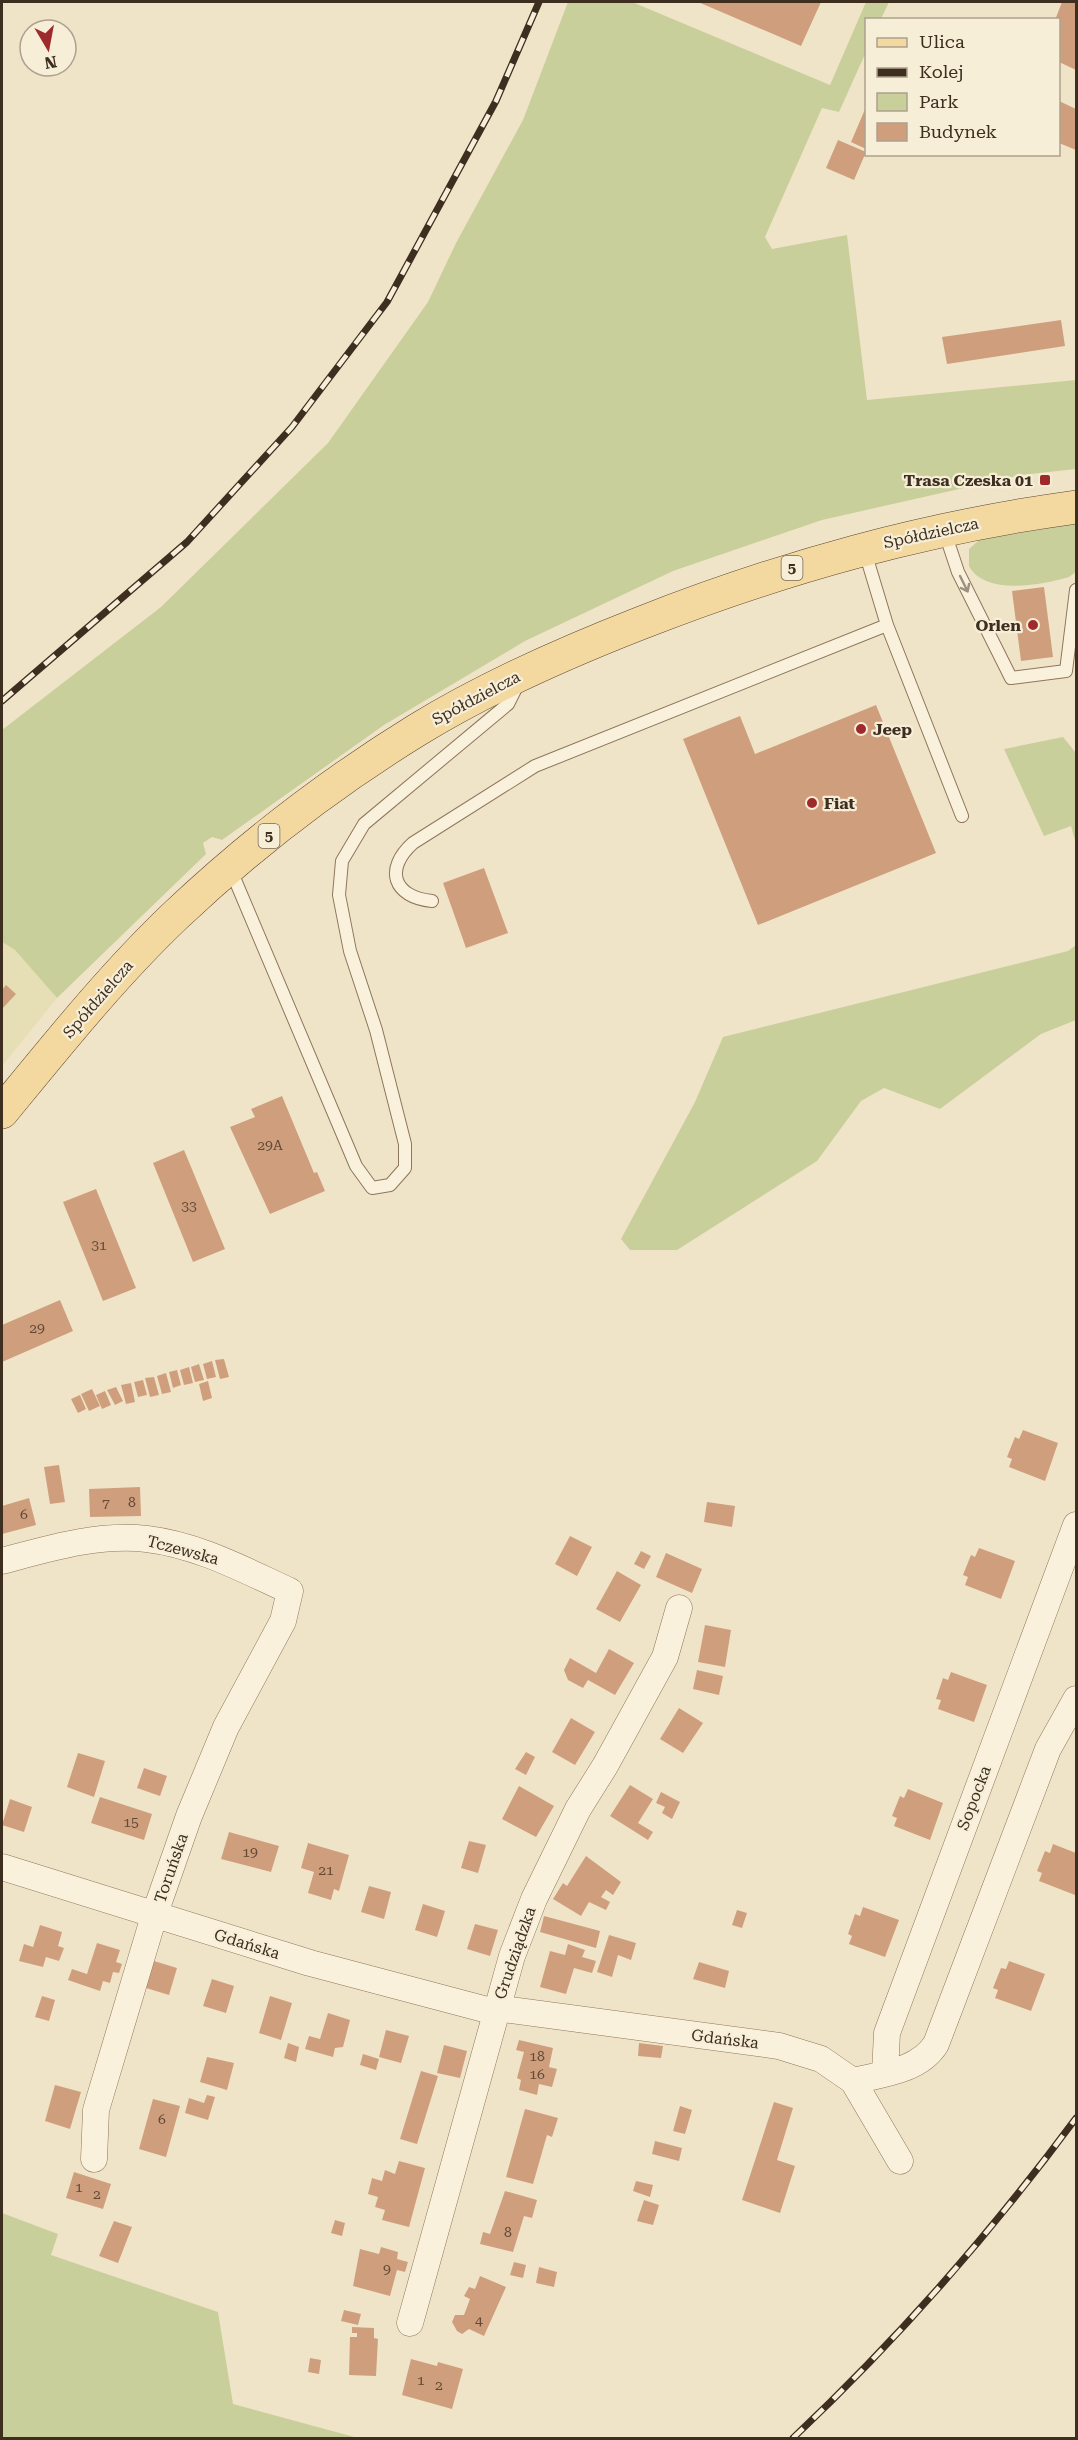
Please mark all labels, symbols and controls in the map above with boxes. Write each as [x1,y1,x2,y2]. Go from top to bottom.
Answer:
north arrow [18,18,78,78]
legend [865,18,1060,156]
text: Ulica [919,31,965,52]
text: N [43,52,58,73]
text: Kolej [919,61,964,82]
text: Park [919,91,959,112]
text: Budynek [919,121,997,142]
place label: Trasa Czeska 01 [904,471,1033,490]
marker: Trasa Czeska 01 [1038,473,1052,487]
street label: Spółdzielcza [882,514,981,552]
road number: 5 [782,556,802,580]
one-way arrow [959,574,970,592]
place label: Orlen [975,616,1021,635]
marker: Orlen [1026,618,1040,632]
street label: Spółdzielcza [429,667,524,729]
place label: Jeep [873,720,912,739]
marker: Jeep [854,722,868,736]
place label: Fiat [824,794,856,813]
marker: Fiat [805,796,819,810]
road number: 5 [258,824,280,848]
street label: Spółdzielcza [59,956,137,1042]
house number: 29A [257,1137,283,1153]
house number: 33 [181,1198,197,1214]
house number: 31 [91,1237,107,1253]
house number: 29 [29,1320,45,1336]
house number: 8 [128,1494,136,1510]
house number: 7 [102,1495,110,1511]
house number: 6 [20,1506,28,1522]
street label: Tczewska [145,1531,221,1569]
street label: Sopocka [953,1763,995,1833]
house number: 15 [123,1814,139,1830]
street label: Toruńska [150,1830,192,1905]
house number: 19 [242,1844,258,1860]
house number: 21 [318,1862,334,1878]
street label: Grudziądzka [490,1904,540,2002]
street label: Gdańska [212,1925,283,1963]
street label: Gdańska [690,2025,760,2053]
house number: 18 [529,2048,545,2064]
house number: 16 [529,2066,545,2082]
house number: 6 [158,2111,166,2127]
house number: 1 [75,2179,83,2195]
house number: 2 [93,2186,101,2202]
house number: 8 [504,2224,512,2240]
house number: 9 [383,2261,391,2277]
house number: 4 [475,2312,483,2328]
house number: 1 [417,2372,425,2388]
house number: 2 [435,2377,443,2393]

